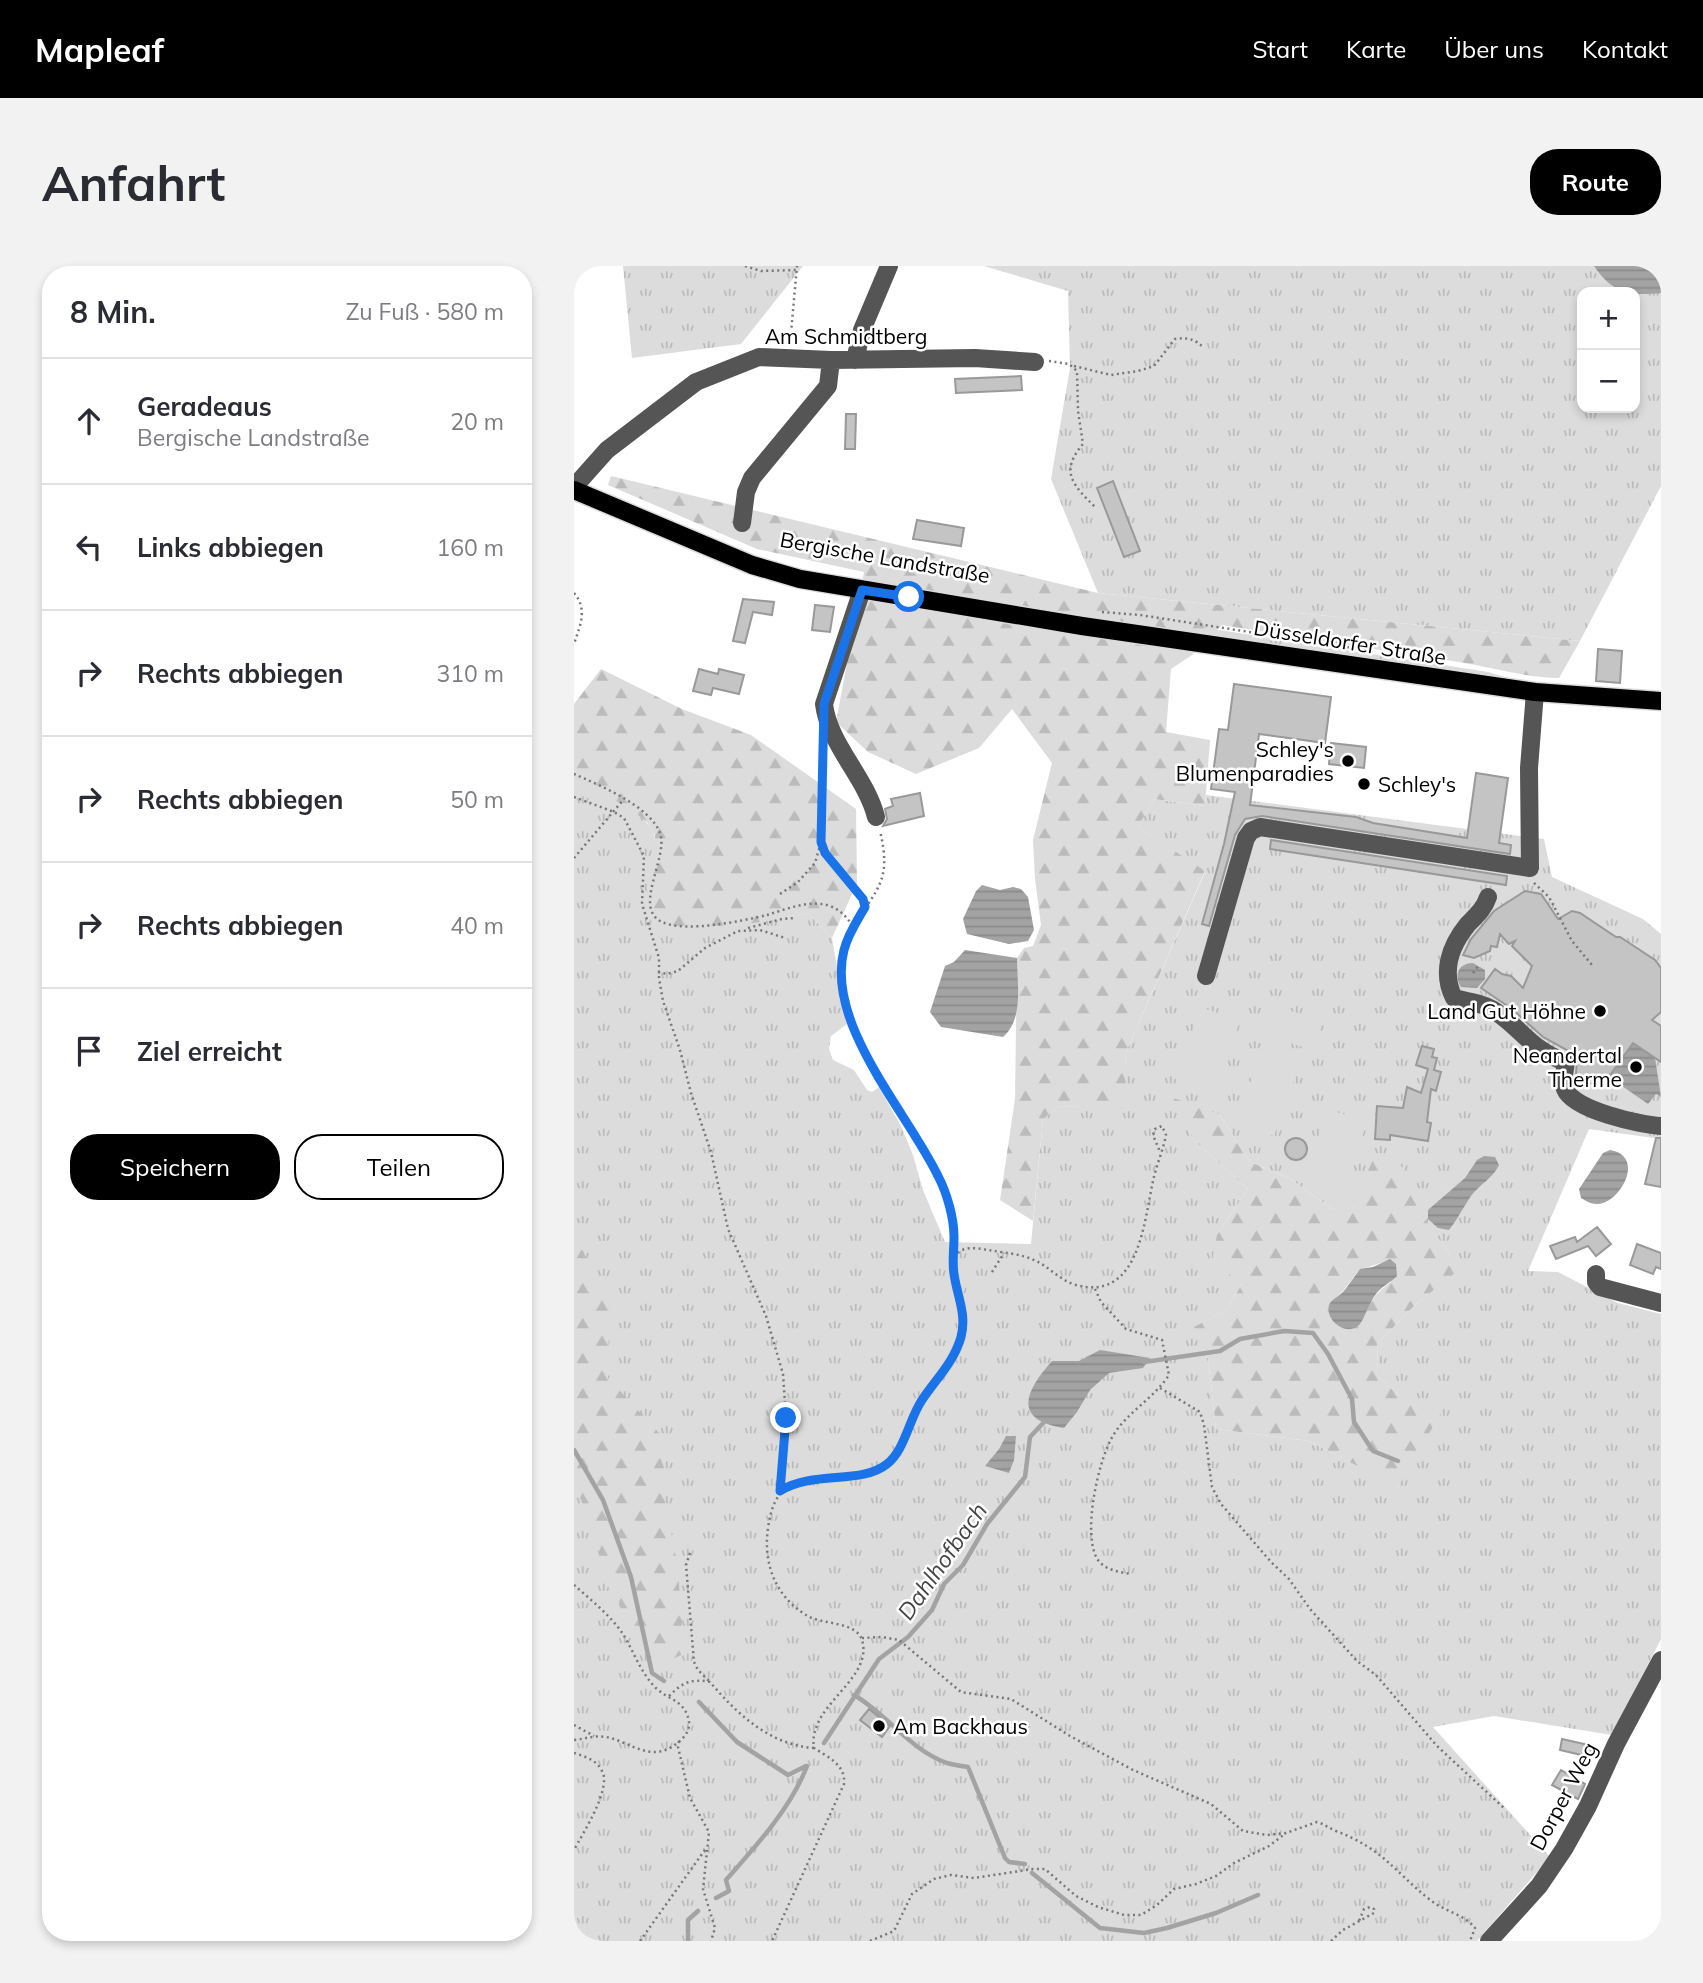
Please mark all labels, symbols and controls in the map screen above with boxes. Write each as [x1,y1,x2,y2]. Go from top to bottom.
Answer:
text: Mapleaf [35,29,164,70]
text: Start [1252,34,1308,64]
text: Karte [1346,34,1406,64]
text: Über uns [1444,34,1544,64]
text: Kontakt [1582,34,1668,64]
button: Route [1530,149,1661,215]
text: Anfahrt [42,152,225,213]
map controls [1577,287,1640,413]
button: + [1577,287,1640,350]
text: 8 Min. [70,293,156,331]
text: Zu Fuß · 580 m [346,297,504,326]
street label: Am Schmidtberg [765,323,927,349]
button: − [1577,350,1640,413]
text: Geradeaus [137,390,272,423]
icon: ahead [70,402,108,440]
text: 20 m [450,407,504,436]
text: Bergische Landstraße [137,423,370,452]
street label: Bergische Landstraße [778,526,992,588]
icon: left [70,528,108,566]
text: Links abbiegen [137,531,324,564]
text: 160 m [436,533,504,562]
route start [893,581,924,612]
street label: Düsseldorfer Straße [1252,614,1448,670]
icon: right [70,654,108,692]
text: Rechts abbiegen [137,657,343,690]
text: 310 m [436,659,504,688]
place label: Schley's Blumenparadies [1176,736,1334,786]
marker: Schley's Blumenparadies [1340,753,1356,769]
place label: Schley's [1378,771,1456,797]
marker: Schley's [1356,776,1372,792]
icon: right [70,780,108,818]
text: Rechts abbiegen [137,783,343,816]
text: 50 m [450,785,504,814]
icon: right [70,906,108,944]
text: Rechts abbiegen [137,909,343,942]
text: 40 m [450,911,504,940]
place label: Land Gut Höhne [1427,998,1586,1024]
marker: Land Gut Höhne [1592,1003,1608,1019]
icon: arrive [70,1032,108,1070]
text: Ziel erreicht [137,1035,282,1068]
place label: Neandertal Therme [1513,1042,1622,1092]
marker: Neandertal Therme [1628,1059,1644,1075]
button: Speichern [70,1134,280,1200]
button: Teilen [294,1134,504,1200]
route end [770,1402,801,1433]
water label: Dahlhofbach [891,1497,993,1625]
place label: Am Backhaus [893,1713,1028,1739]
marker: Am Backhaus [871,1718,887,1734]
street label: Dorper Weg [1524,1738,1602,1854]

